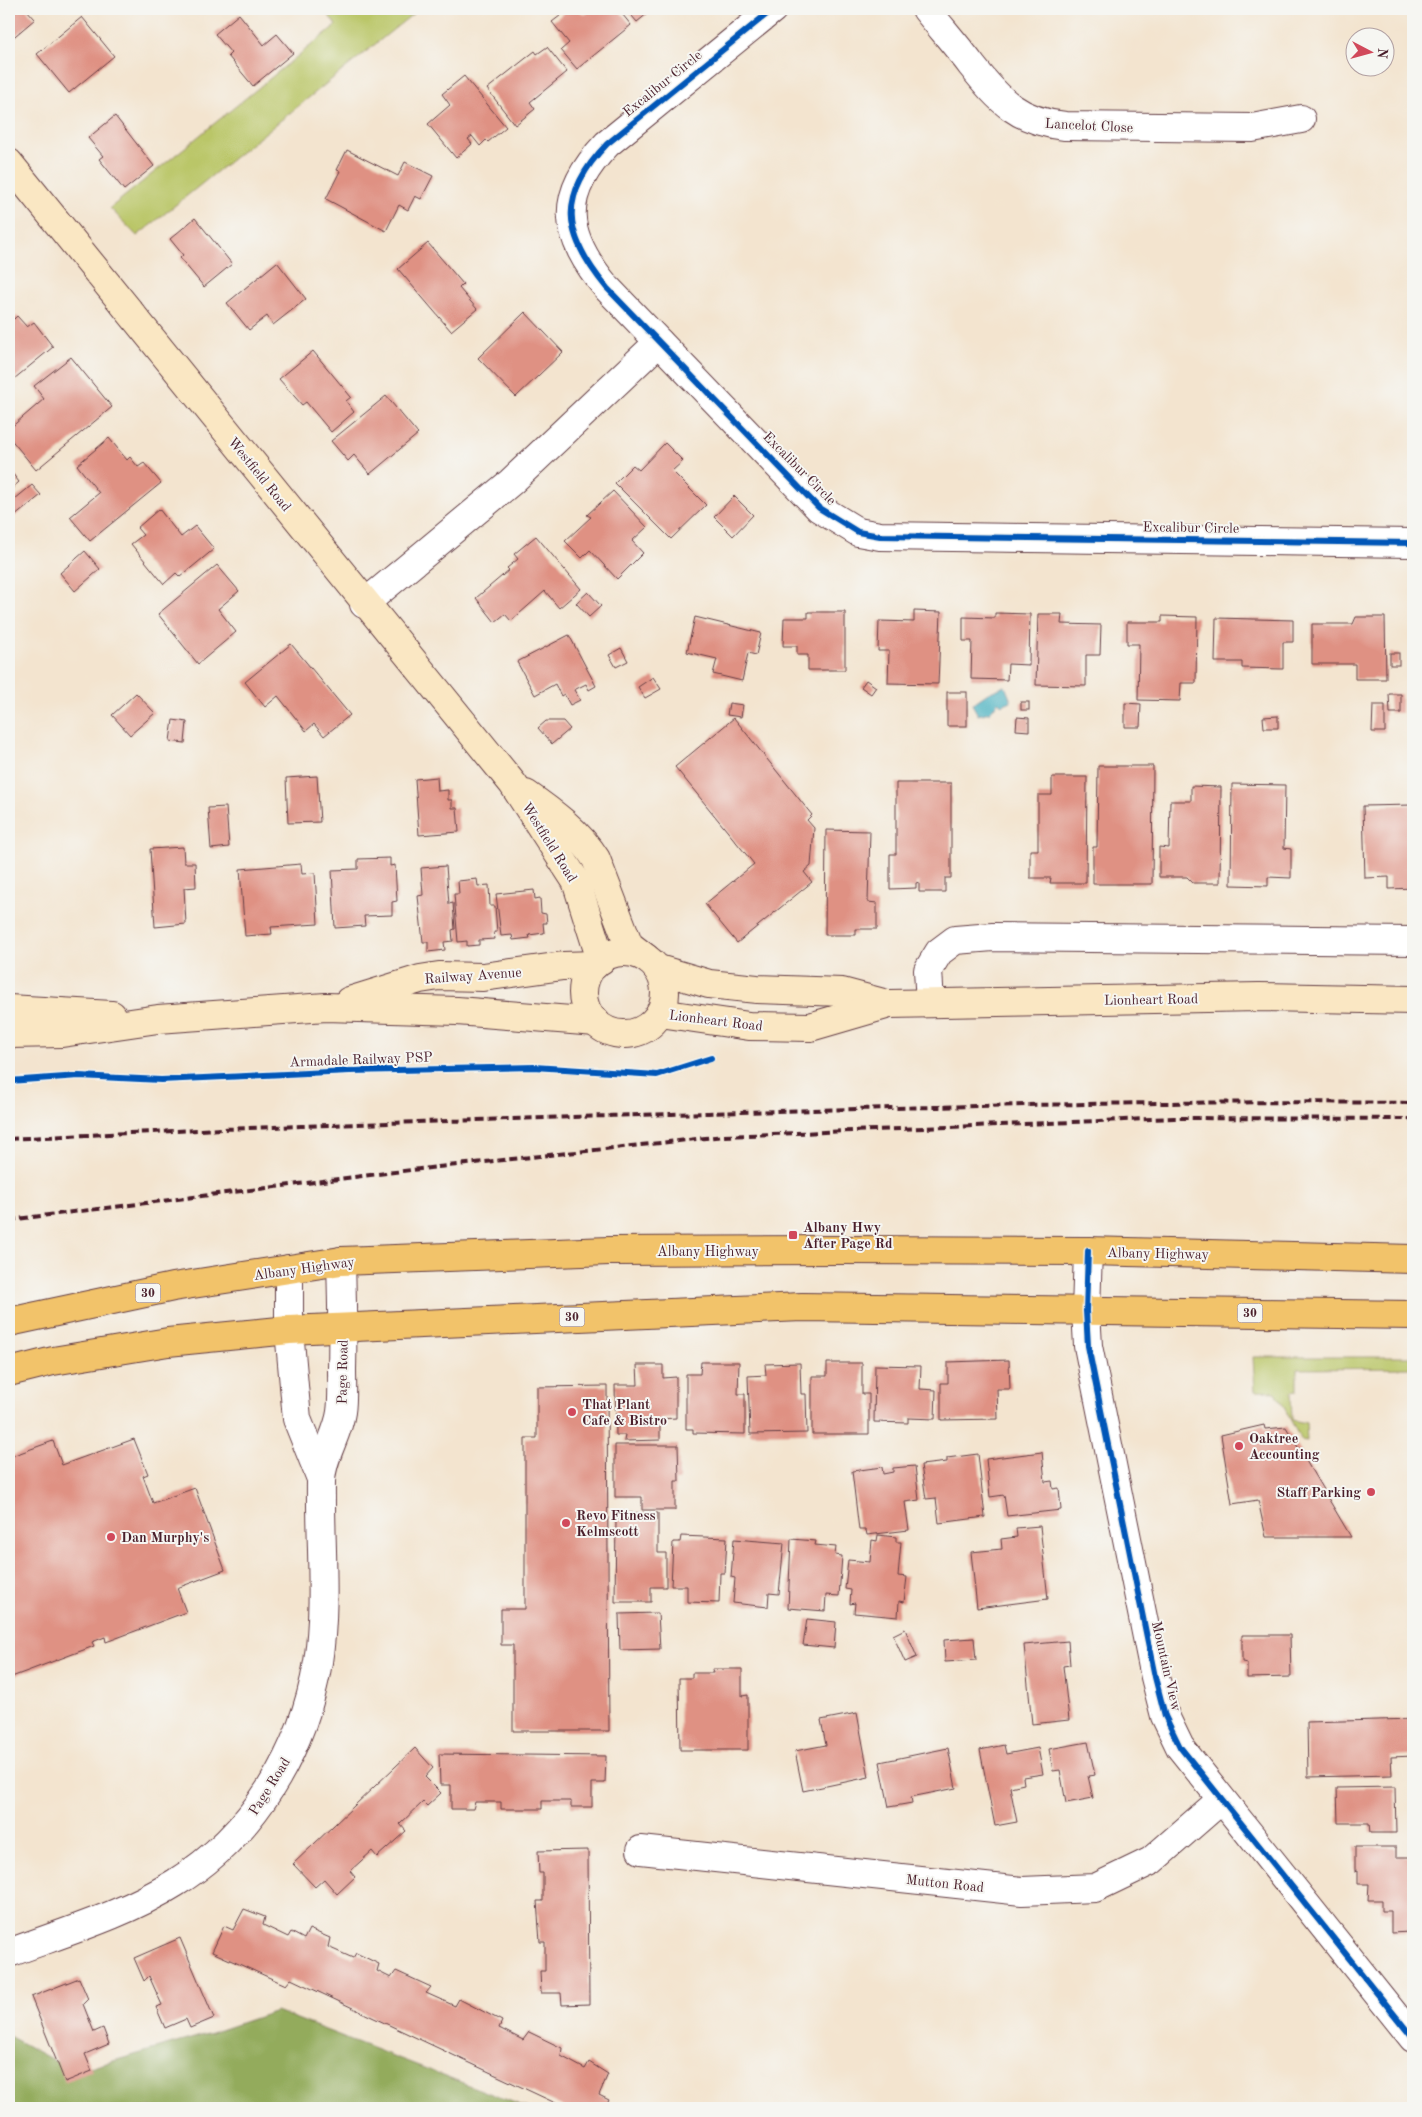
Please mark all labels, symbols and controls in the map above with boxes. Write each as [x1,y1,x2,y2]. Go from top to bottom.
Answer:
north arrow [1344,28,1394,78]
text: N [1374,47,1389,60]
street label: Excalibur Circle [621,48,705,120]
street label: Lancelot Close [1044,117,1134,135]
street label: Excalibur Circle [760,430,838,508]
street label: Westfield Road [225,435,293,514]
street label: Excalibur Circle [1143,520,1239,536]
street label: Westfield Road [519,800,579,885]
street label: Railway Avenue [424,966,522,986]
street label: Lionheart Road [1104,992,1198,1008]
street label: Lionheart Road [668,1008,764,1034]
street label: Armadale Railway PSP [289,1050,433,1069]
place label: Albany Hwy After Page Rd [803,1221,893,1251]
marker: Albany Hwy After Page Rd [787,1229,799,1241]
street label: Albany Highway [657,1245,760,1259]
street label: Albany Highway [1107,1246,1210,1262]
street label: Albany Highway [253,1255,356,1283]
road number: 30 [136,1284,160,1302]
road number: 30 [1238,1304,1262,1322]
road number: 30 [560,1308,584,1326]
street label: Page Road [335,1339,351,1405]
place label: That Plant Cafe & Bistro [582,1398,667,1428]
marker: That Plant Cafe & Bistro [566,1406,578,1418]
place label: Oaktree Accounting [1249,1432,1320,1462]
marker: Oaktree Accounting [1233,1440,1245,1452]
place label: Staff Parking [1276,1486,1361,1500]
marker: Staff Parking [1365,1486,1377,1498]
place label: Revo Fitness Kelmscott [576,1509,656,1539]
marker: Revo Fitness Kelmscott [560,1517,572,1529]
marker: Dan Murphy's [105,1531,117,1543]
place label: Dan Murphy's [121,1531,209,1545]
street label: Mountain View [1149,1620,1183,1713]
street label: Page Road [247,1755,293,1818]
street label: Mutton Road [905,1873,985,1895]

